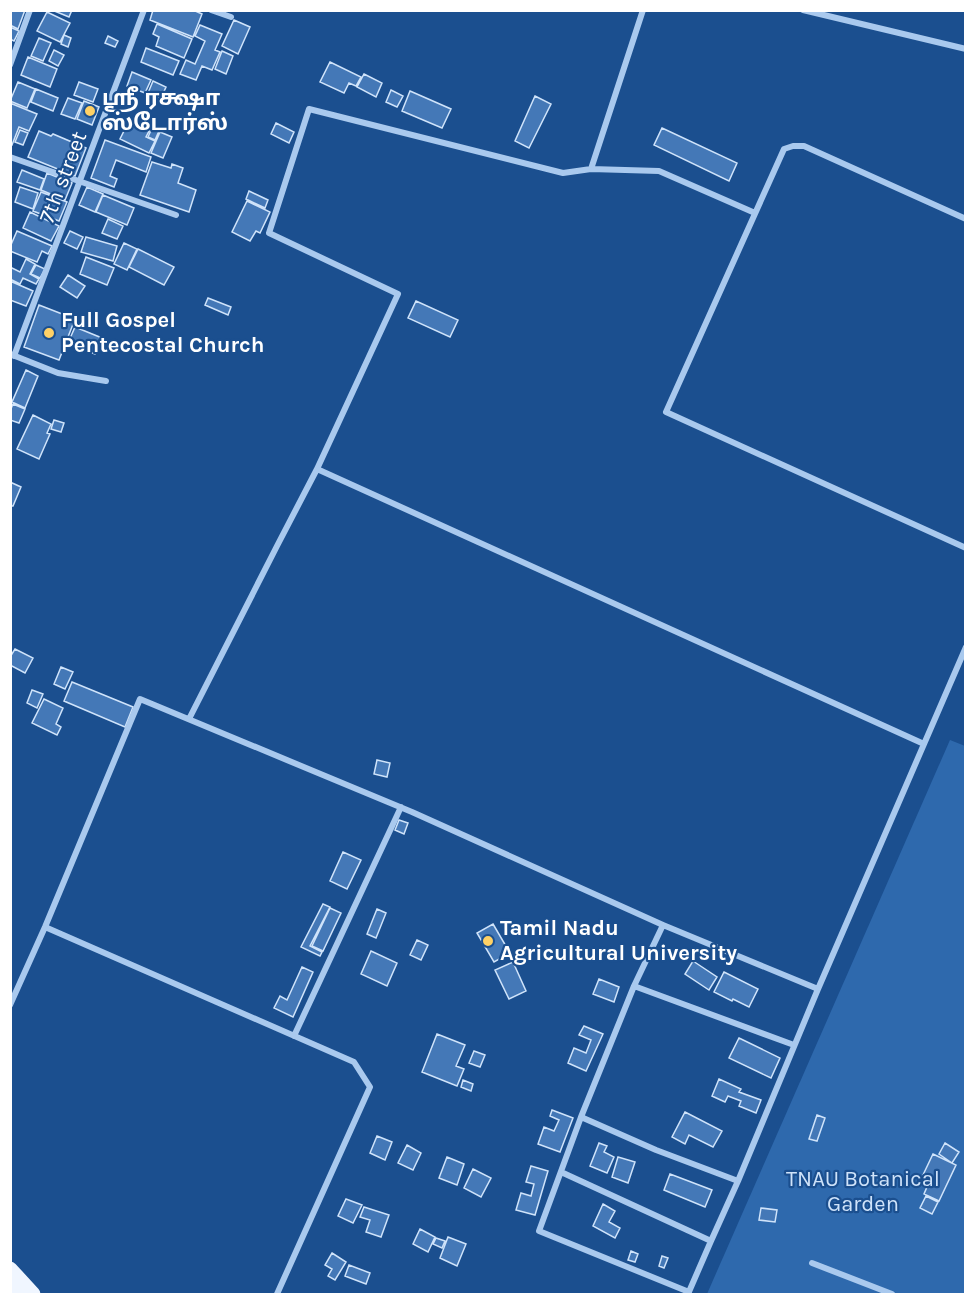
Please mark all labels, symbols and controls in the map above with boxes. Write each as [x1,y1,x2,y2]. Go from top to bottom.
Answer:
place label: ஶ்ரீ ரக்ஷா ஸ்டோர்ஸ் [102,85,228,136]
marker: ஶ்ரீ ரக்ஷா ஸ்டோர்ஸ் [83,104,97,118]
street label: 7th street [34,128,92,226]
place label: Full Gospel Pentecostal Church [61,307,264,358]
marker: Full Gospel Pentecostal Church [42,326,56,340]
place label: Tamil Nadu Agricultural University [500,915,737,966]
marker: Tamil Nadu Agricultural University [481,934,495,948]
park label: TNAU Botanical Garden [786,1166,940,1217]

